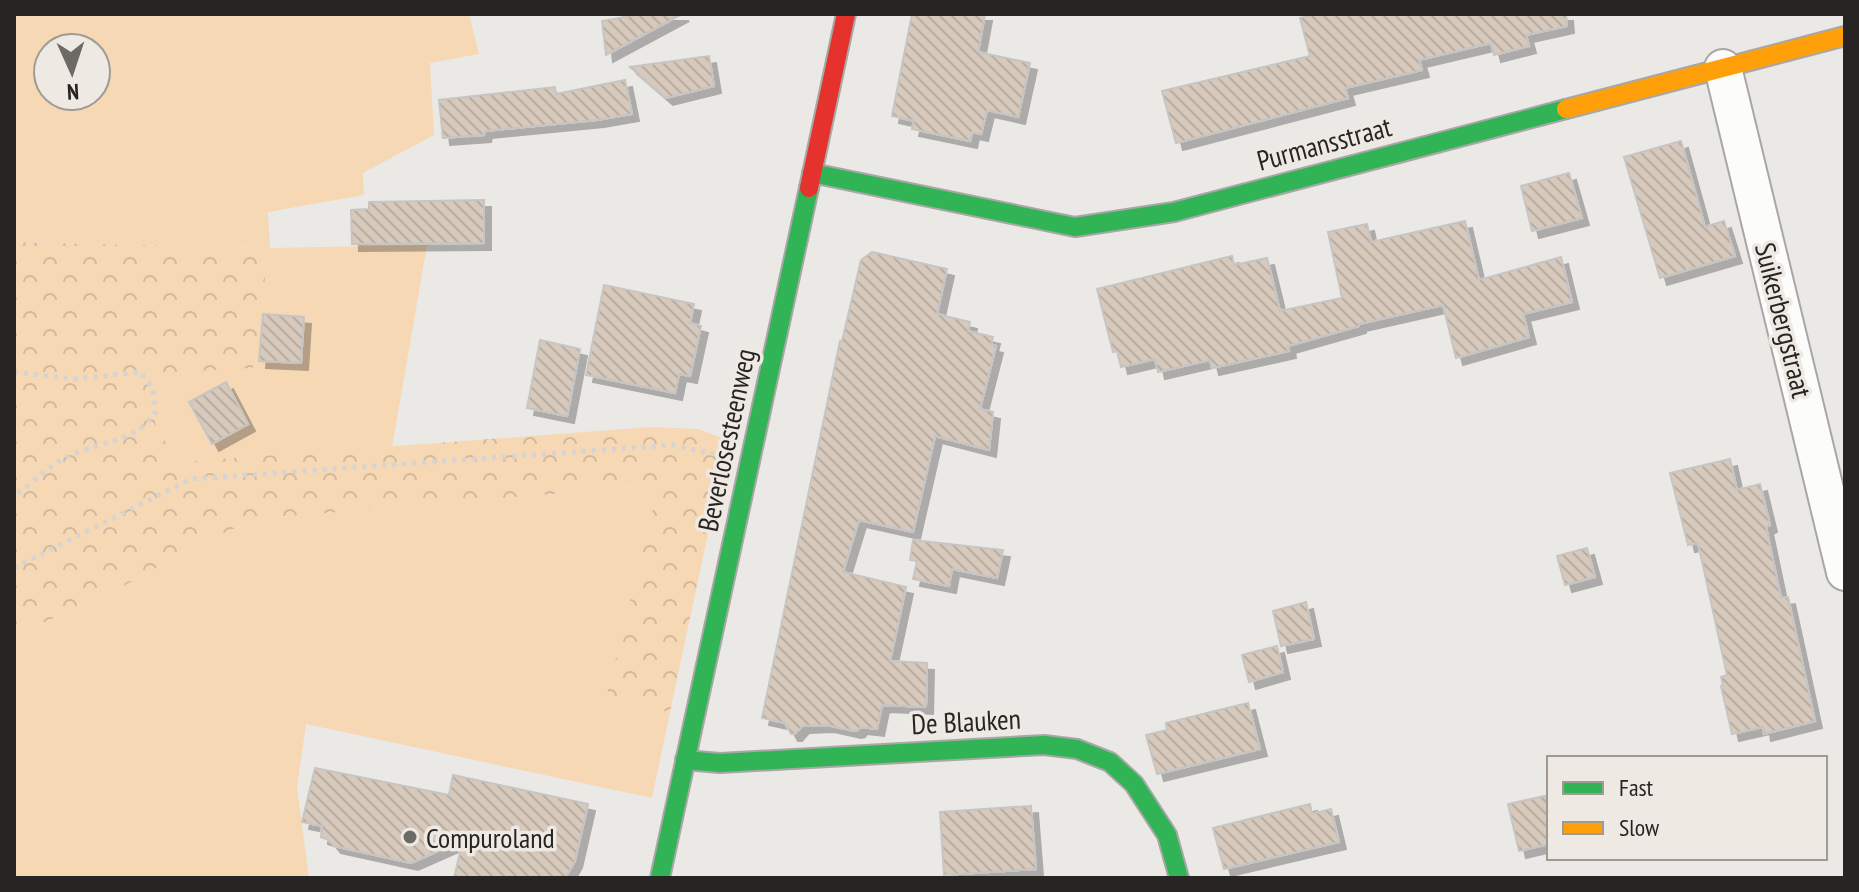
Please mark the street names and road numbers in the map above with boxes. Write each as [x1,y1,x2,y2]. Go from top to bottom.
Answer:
street label: Purmansstraat [1253,107,1396,179]
street label: Suikerbergstraat [1747,239,1821,402]
street label: Beverlosesteenweg [689,345,763,535]
street label: De Blauken [910,700,1022,742]

